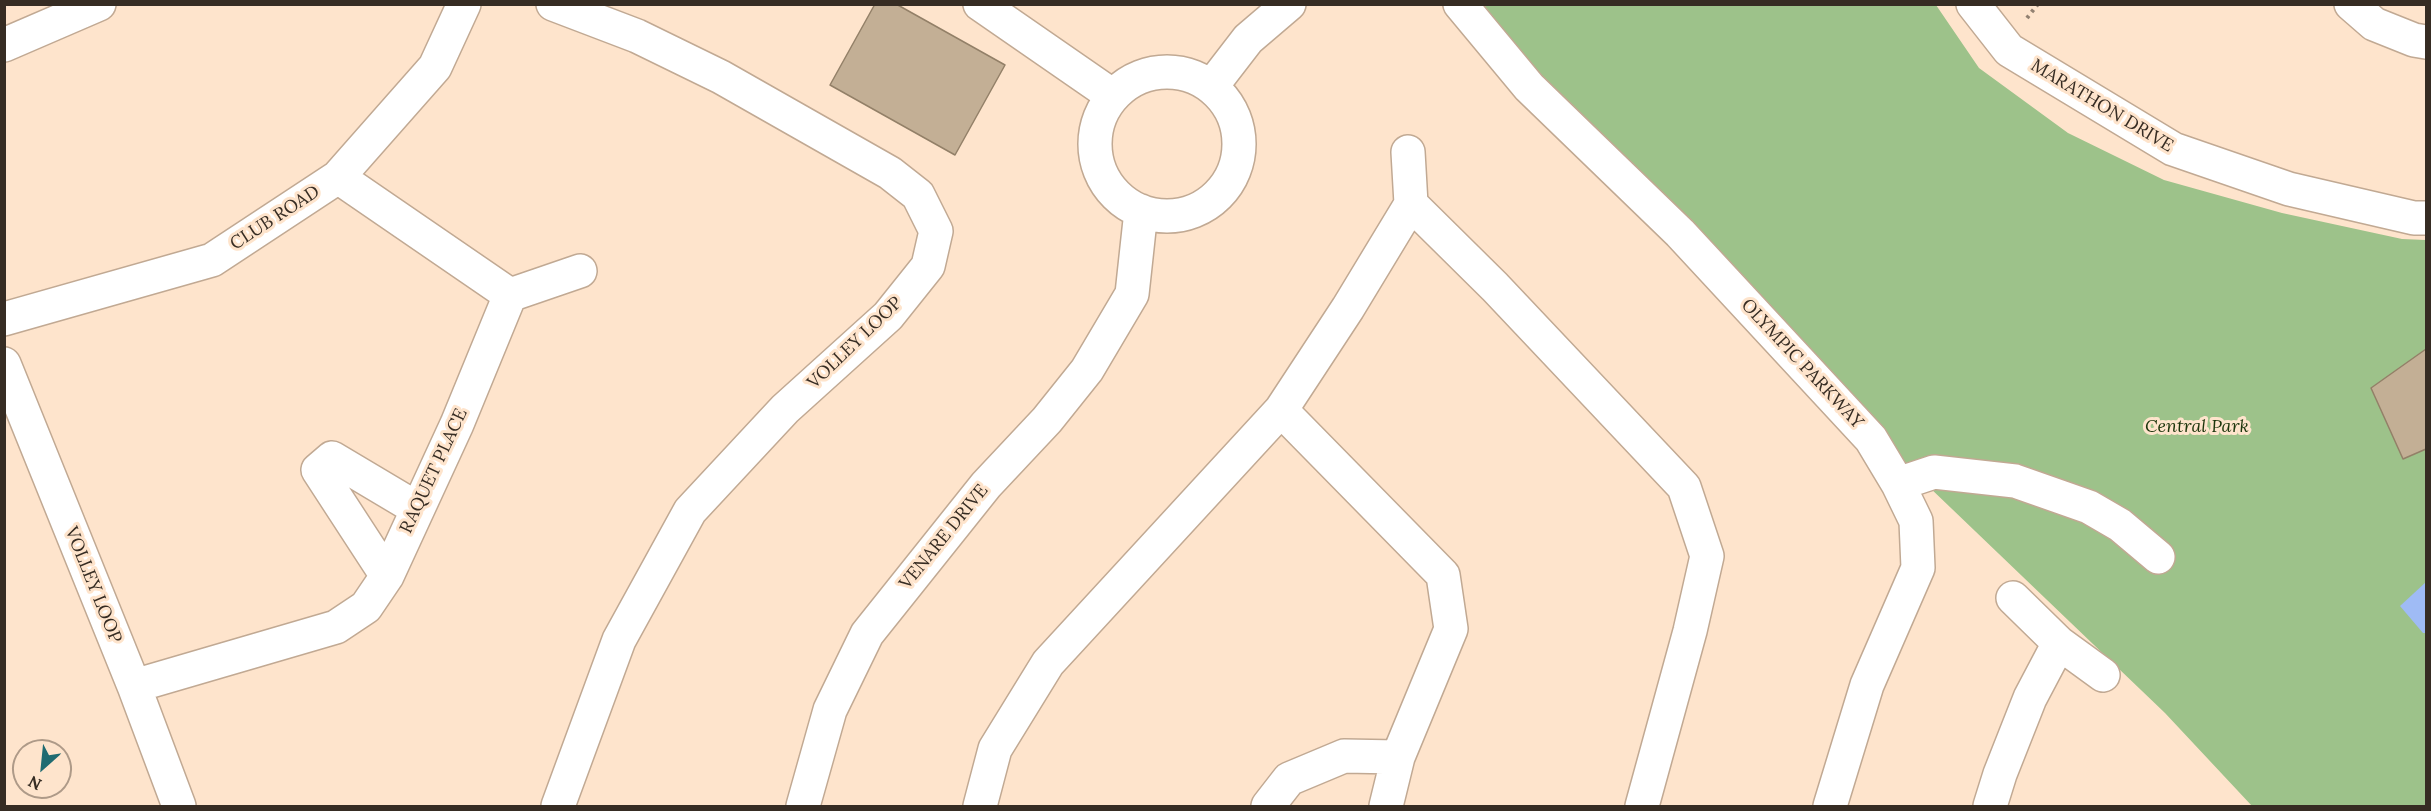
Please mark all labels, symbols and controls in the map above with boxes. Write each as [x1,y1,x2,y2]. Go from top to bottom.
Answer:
street label: MARATHON DRIVE [2027,55,2177,157]
street label: CLUB ROAD [226,181,324,255]
street label: VOLLEY LOOP [803,292,907,394]
street label: OLYMPIC PARKWAY [1736,295,1868,433]
street label: RAQUET PLACE [396,405,472,537]
park label: Central Park [2145,416,2249,438]
street label: VENARE DRIVE [895,480,993,594]
street label: VOLLEY LOOP [60,524,126,646]
north arrow [12,739,72,799]
text: N [25,772,45,795]

